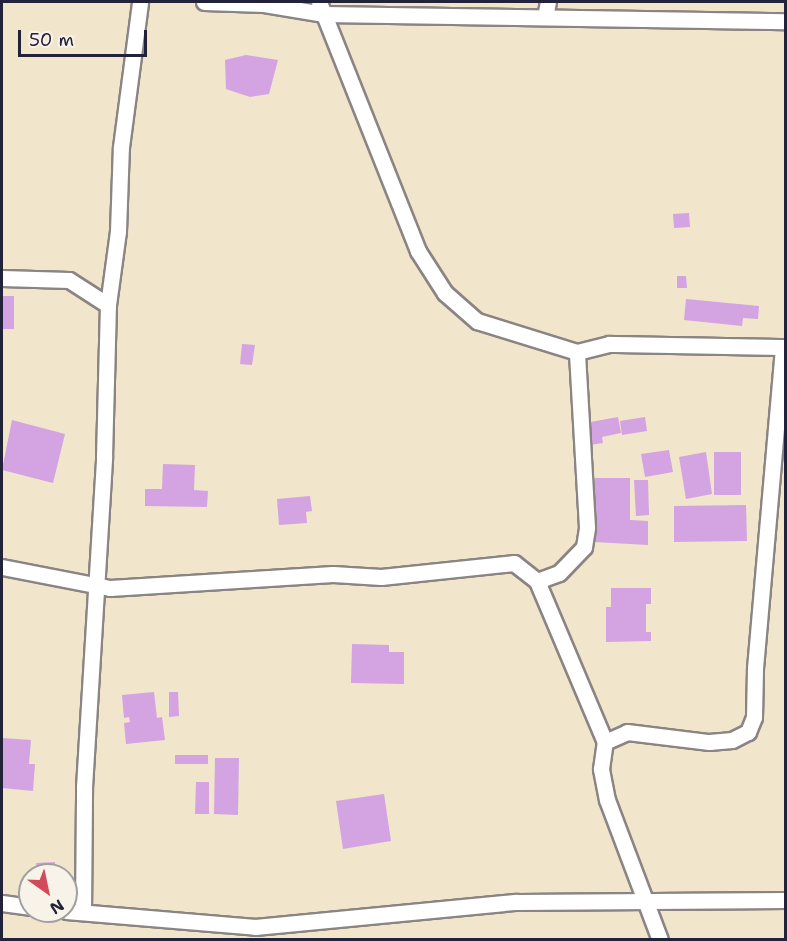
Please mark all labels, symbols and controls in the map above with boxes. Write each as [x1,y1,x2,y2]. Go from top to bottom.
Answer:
scale bar [21,18,150,56]
text: 50 m [29,28,74,52]
north arrow [18,863,78,923]
text: N [46,895,68,919]

